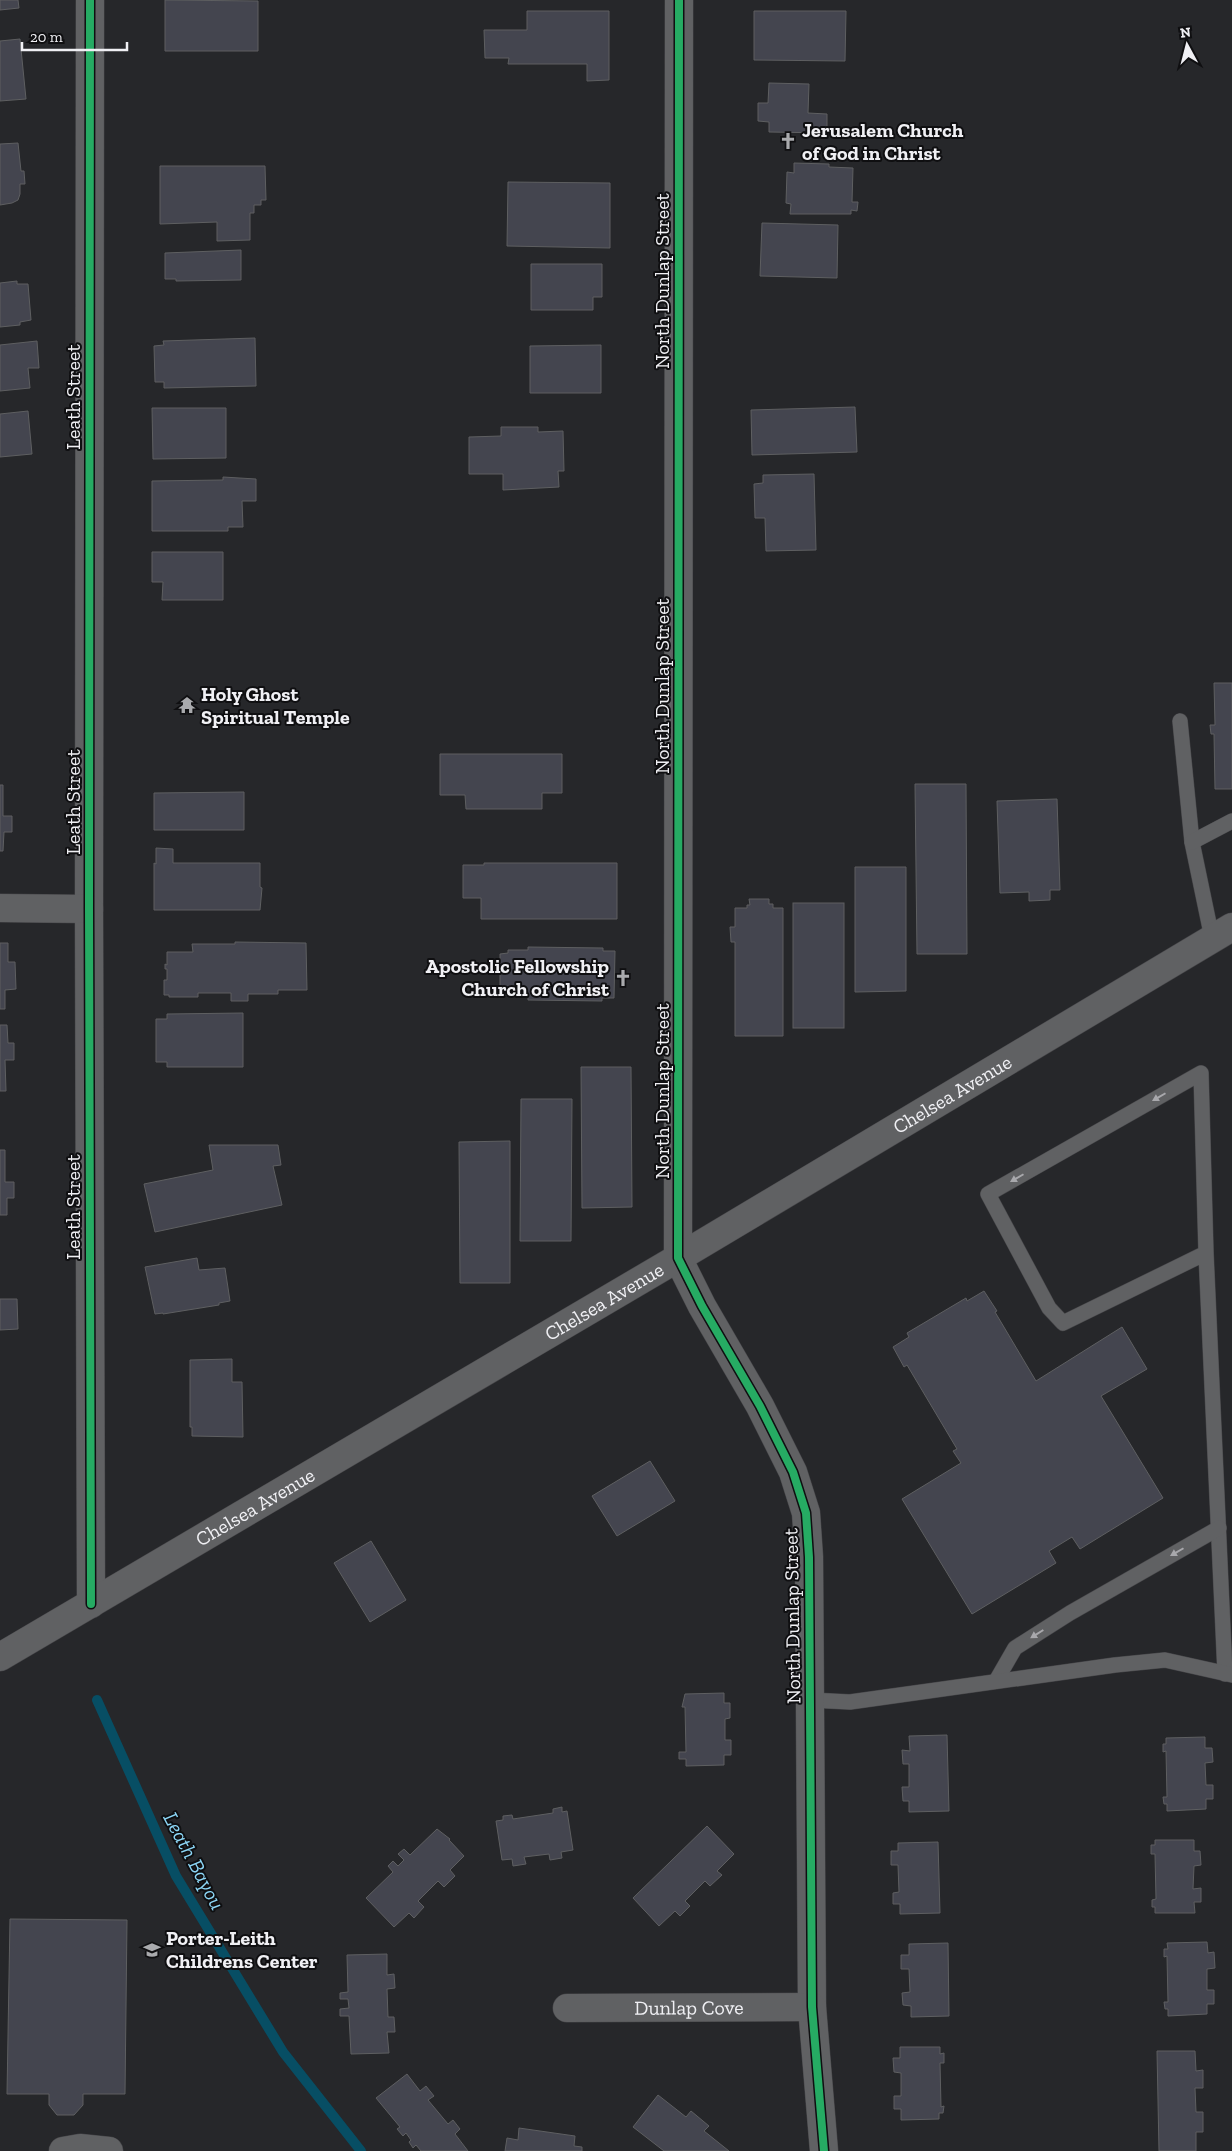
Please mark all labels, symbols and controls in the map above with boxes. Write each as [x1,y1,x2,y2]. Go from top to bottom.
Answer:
scale bar [22,20,128,52]
north arrow [1162,20,1212,70]
text: N [1179,23,1192,42]
text: 20 m [30,28,63,46]
place label: Jerusalem Church of God in Christ [802,118,964,165]
church icon: Jerusalem Church of God in Christ [778,131,798,151]
street label: North Dunlap Street [650,192,674,369]
street label: Leath Street [61,344,85,450]
street label: North Dunlap Street [650,597,674,774]
place label: Holy Ghost Spiritual Temple [201,682,350,729]
temple icon: Holy Ghost Spiritual Temple [177,695,197,715]
street label: Leath Street [61,749,85,855]
place label: Apostolic Fellowship Church of Christ [426,954,610,1001]
church icon: Apostolic Fellowship Church of Christ [613,968,633,988]
street label: North Dunlap Street [650,1002,674,1179]
street label: Chelsea Avenue [888,1050,1016,1139]
one-way arrow [1152,1093,1165,1102]
street label: Leath Street [61,1154,85,1260]
one-way arrow [1011,1173,1024,1182]
street label: Chelsea Avenue [540,1257,668,1346]
street label: Chelsea Avenue [191,1463,319,1551]
street label: North Dunlap Street [778,1527,806,1704]
one-way arrow [1169,1548,1184,1556]
one-way arrow [1030,1629,1043,1639]
water label: Leath Bayou [158,1808,231,1914]
place label: Porter-Leith Childrens Center [166,1926,318,1973]
school or university icon: Porter-Leith Childrens Center [142,1940,162,1960]
street label: Dunlap Cove [634,1995,744,2020]

